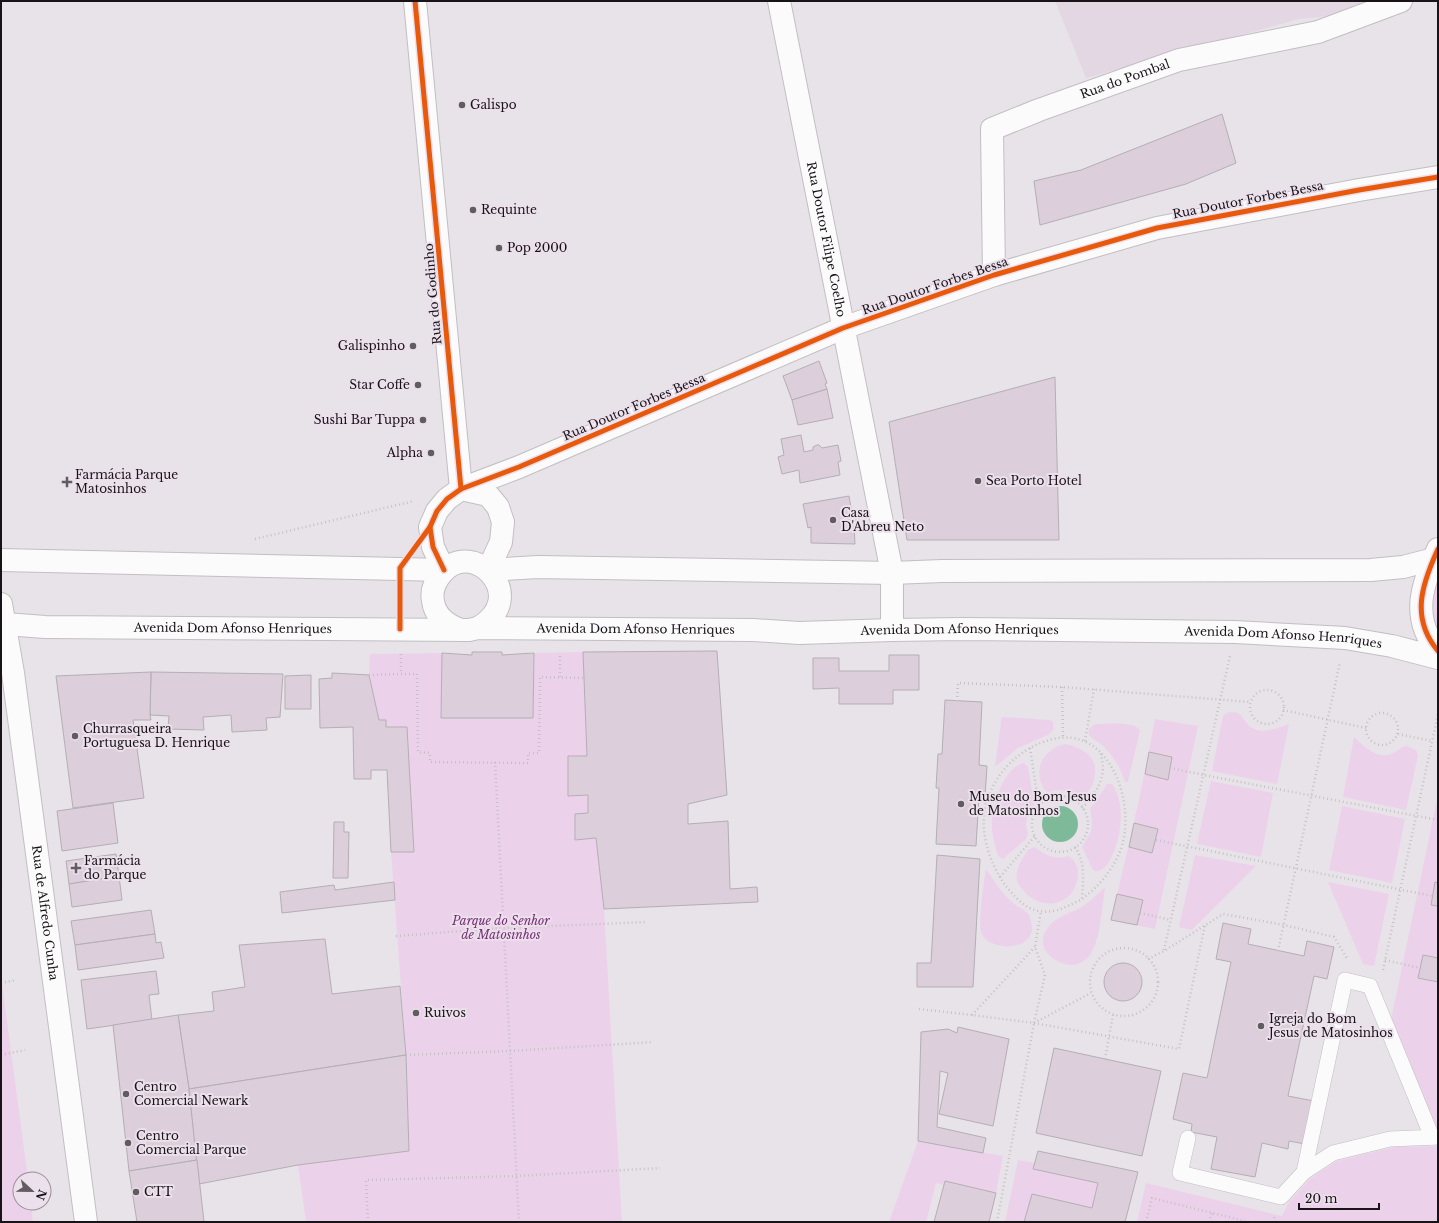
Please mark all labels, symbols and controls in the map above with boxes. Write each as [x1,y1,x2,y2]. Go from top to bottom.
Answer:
street label: Rua do Pombal [1078,56,1172,102]
place label: Galispo [470,97,517,112]
marker: Galispo [457,100,467,110]
street label: Rua Doutor Filipe Coelho [804,160,849,319]
street label: Rua Doutor Forbes Bessa [1171,177,1325,222]
place label: Requinte [481,202,537,217]
marker: Requinte [468,205,478,215]
place label: Pop 2000 [507,240,567,255]
street label: Rua do Godinho [421,243,444,345]
marker: Pop 2000 [494,243,504,253]
street label: Rua Doutor Forbes Bessa [860,253,1010,318]
place label: Galispinho [338,338,405,353]
marker: Galispinho [408,341,418,351]
street label: Rua Doutor Forbes Bessa [560,370,708,443]
place label: Star Coffe [349,377,410,392]
marker: Star Coffe [413,380,423,390]
place label: Sushi Bar Tuppa [314,412,415,427]
marker: Sushi Bar Tuppa [418,415,428,425]
place label: Alpha [386,445,423,460]
marker: Alpha [426,448,436,458]
place label: Farmácia Parque Matosinhos [75,467,178,496]
place label: Sea Porto Hotel [986,473,1082,488]
marker: Sea Porto Hotel [973,476,983,486]
marker: Farmácia Parque Matosinhos [62,477,72,487]
place label: Casa D'Abreu Neto [841,505,924,534]
marker: Casa D'Abreu Neto [828,515,838,525]
street label: Avenida Dom Afonso Henriques [133,620,332,636]
street label: Avenida Dom Afonso Henriques [535,620,735,637]
street label: Avenida Dom Afonso Henriques [859,621,1059,638]
street label: Avenida Dom Afonso Henriques [1183,623,1383,651]
place label: Churrasqueira Portuguesa D. Henrique [83,721,230,750]
marker: Churrasqueira Portuguesa D. Henrique [70,731,80,741]
place label: Museu do Bom Jesus de Matosinhos [969,789,1097,818]
marker: Museu do Bom Jesus de Matosinhos [956,799,966,809]
street label: Rua de Alfredo Cunha [29,844,62,982]
place label: Farmácia do Parque [84,853,147,882]
marker: Farmácia do Parque [71,863,81,873]
park label: Parque do Senhor de Matosinhos [451,913,550,942]
place label: Ruivos [424,1005,466,1020]
marker: Ruivos [411,1008,421,1018]
place label: Igreja do Bom Jesus de Matosinhos [1267,1011,1393,1040]
marker: Igreja do Bom Jesus de Matosinhos [1256,1021,1266,1031]
place label: Centro Comercial Newark [134,1079,249,1108]
marker: Centro Comercial Newark [121,1089,131,1099]
place label: Centro Comercial Parque [136,1128,247,1157]
marker: Centro Comercial Parque [123,1138,133,1148]
north arrow [12,1171,52,1211]
place label: CTT [144,1184,173,1199]
scale bar [1299,1185,1379,1211]
text: N [33,1187,50,1203]
marker: CTT [131,1187,141,1197]
text: 20 m [1305,1191,1337,1206]

